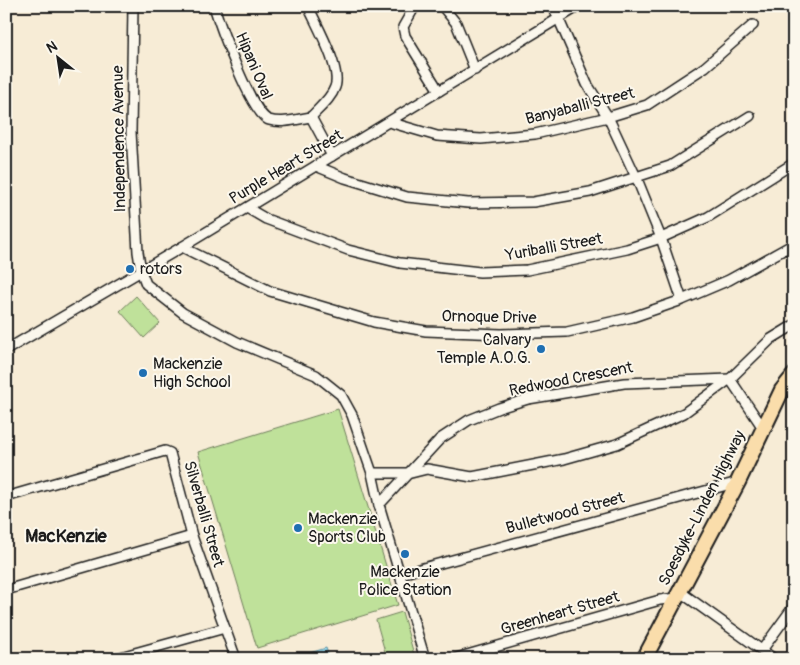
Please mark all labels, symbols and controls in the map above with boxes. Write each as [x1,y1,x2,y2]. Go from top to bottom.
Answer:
street label: Hipani Oval [231,29,277,103]
north arrow [32,32,82,82]
text: N [43,37,60,57]
street label: Independence Avenue [108,65,130,213]
street label: Banyaballi Street [523,83,637,129]
street label: Purple Heart Street [225,125,347,209]
street label: Yuriballi Street [503,229,605,266]
place label: rotors [140,259,182,279]
marker: rotors [124,263,136,275]
street label: Ornoque Drive [441,306,537,328]
place label: Calvary Temple A.O.G. [437,330,531,368]
marker: Calvary Temple A.O.G. [535,343,547,355]
place label: Mackenzie High School [153,354,231,392]
street label: Redwood Crescent [507,357,635,401]
marker: Mackenzie High School [137,367,149,379]
street label: Soesdyke-Linden Highway [654,427,750,589]
street label: Silverballi Street [179,459,229,570]
street label: Bulletwood Street [504,487,627,538]
place label: Mackenzie Sports Club [308,509,386,547]
marker: Mackenzie Sports Club [292,522,304,534]
district label: MacKenzie [25,525,108,548]
marker: Mackenzie Police Station [399,548,411,560]
place label: Mackenzie Police Station [358,562,452,600]
street label: Greenheart Street [498,586,622,639]

